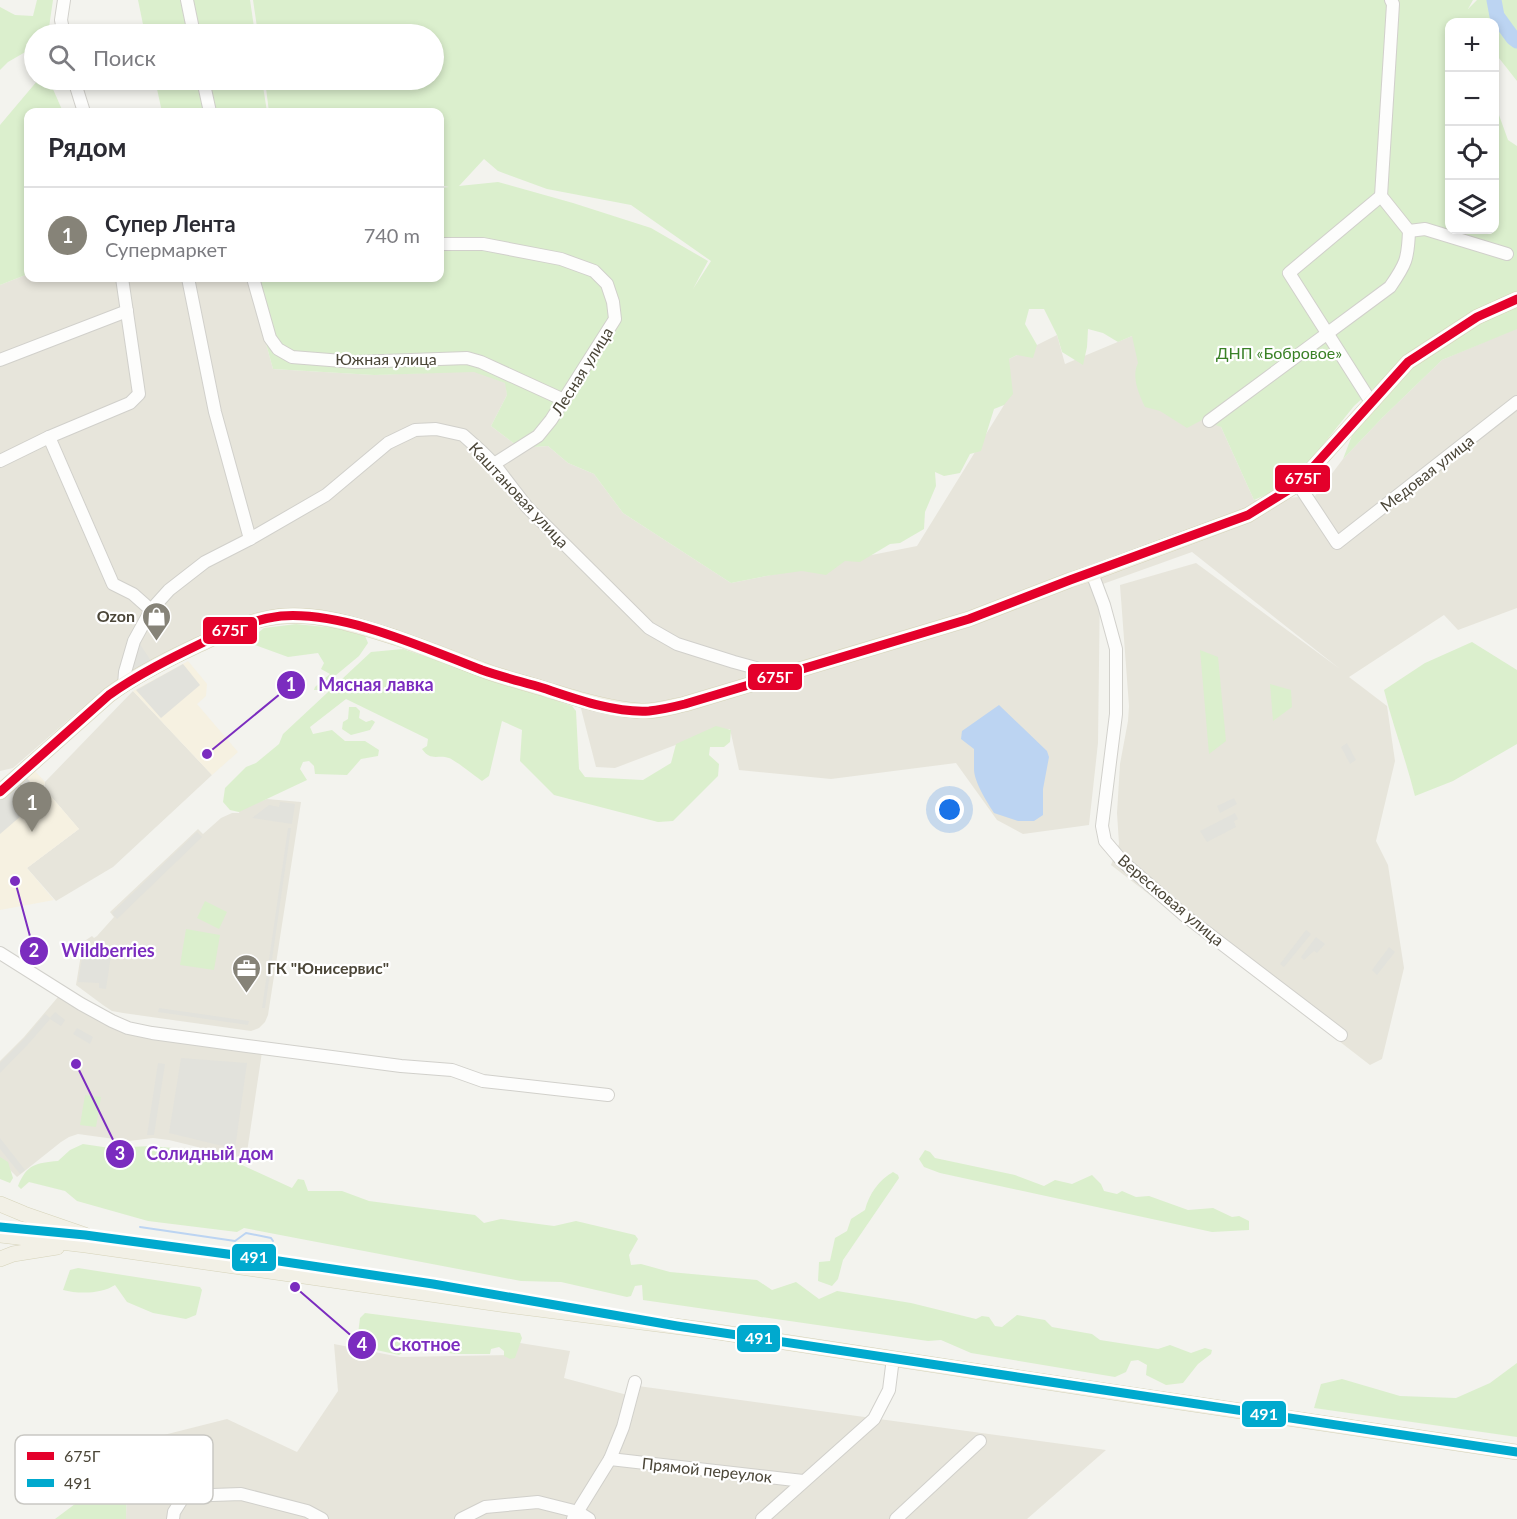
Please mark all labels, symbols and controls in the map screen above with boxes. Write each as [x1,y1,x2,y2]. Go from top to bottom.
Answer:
map controls [1445,18,1499,234]
button: + [1445,18,1499,72]
search box [24,24,444,90]
icon: search [45,41,78,74]
text: Поиск [93,44,156,71]
button: − [1445,72,1499,126]
button: locate [1445,126,1499,180]
text: Рядом [48,131,126,163]
button: layers [1445,180,1499,234]
text: Супер Лента [105,210,236,237]
text: 1 [62,223,73,247]
text: 740 m [364,223,420,247]
text: Супермаркет [105,237,227,261]
street label: Лесная улица [546,323,616,419]
park label: ДНП «Бобровое» [1216,343,1342,362]
street label: Южная улица [335,349,437,368]
street label: Медовая улица [1376,430,1477,515]
street label: Каштановая улица [466,438,573,551]
line badge: 675Г [1274,464,1331,493]
text: 675Г [1285,468,1322,487]
shop icon: Ozon [140,600,172,642]
place label: Ozon [97,606,135,625]
line badge: 675Г [202,616,258,645]
text: 675Г [212,620,249,639]
line badge: 675Г [747,663,803,691]
callout: Мясная лавка [276,667,445,703]
text: 675Г [757,667,794,686]
text: 1 [286,673,296,695]
text: Мясная лавка [318,673,434,695]
pin: 1 [12,782,51,832]
your location [935,795,964,824]
street label: Вересковая улица [1115,850,1228,949]
callout: Wildberries [19,933,166,969]
text: 2 [29,939,39,961]
text: Wildberries [61,939,155,961]
office icon: ГК "Юнисервис" [230,952,262,994]
place label: ГК "Юнисервис" [267,958,389,977]
callout: Солидный дом [105,1136,286,1172]
text: 3 [115,1142,125,1164]
text: Солидный дом [146,1142,274,1164]
line badge: 491 [231,1243,277,1272]
text: 491 [240,1247,268,1266]
line badge: 491 [736,1324,781,1353]
callout: Скотное [347,1327,472,1363]
text: 491 [745,1328,773,1347]
text: 4 [357,1333,367,1355]
text: Скотное [390,1333,461,1355]
line badge: 491 [1241,1400,1287,1428]
text: 491 [1250,1404,1278,1423]
legend [15,1435,213,1504]
text: 675Г [64,1446,101,1465]
street label: Прямой переулок [641,1453,774,1486]
text: 491 [64,1473,92,1492]

